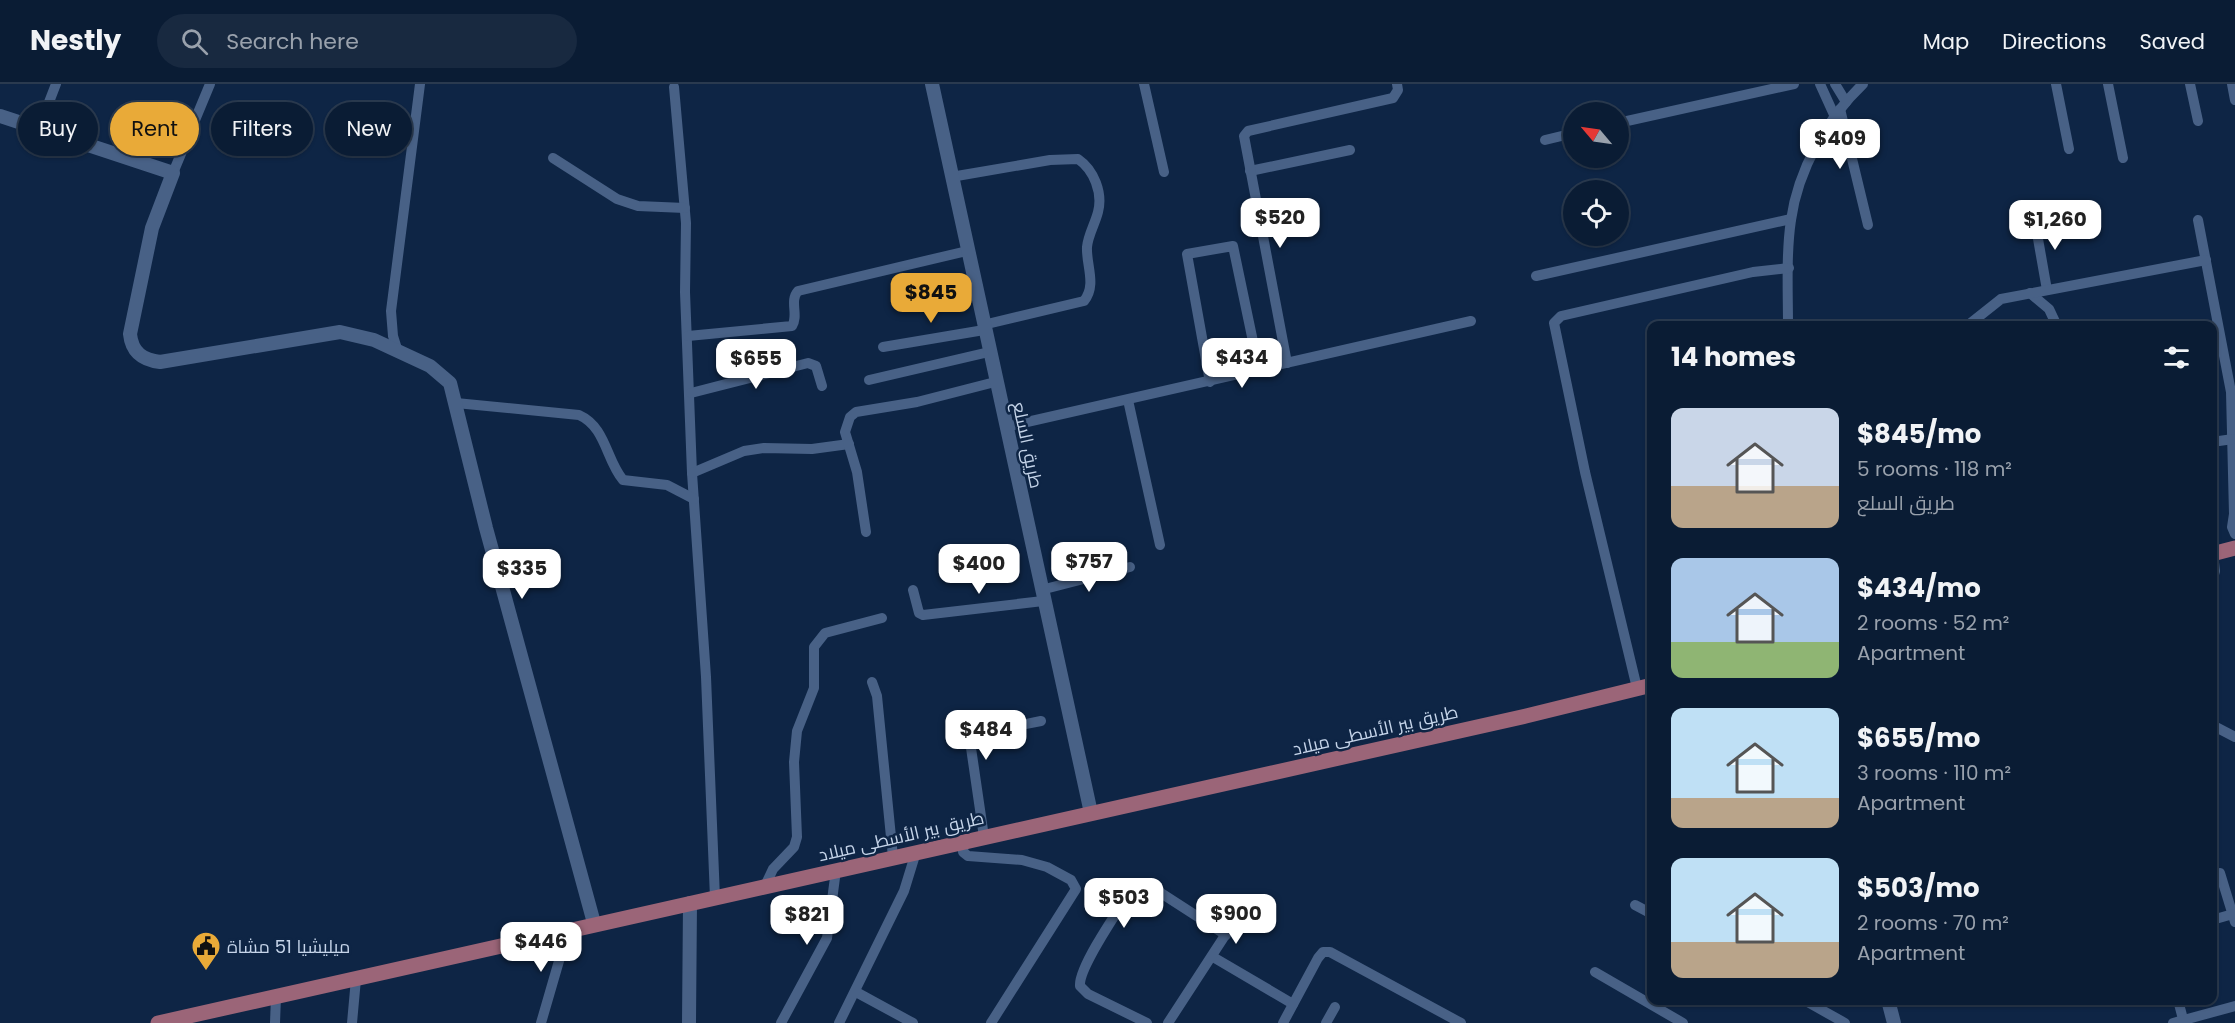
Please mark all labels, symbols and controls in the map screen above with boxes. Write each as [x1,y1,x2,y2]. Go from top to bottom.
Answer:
search box [157,14,577,68]
text: Nestly [30,21,121,60]
icon: search [178,25,211,58]
text: Search here [226,26,359,57]
text: Map [1923,27,1969,56]
text: Directions [2002,27,2106,56]
text: Saved [2139,27,2205,56]
chip: Buy [18,102,98,156]
chip: Rent [110,102,199,156]
chip: Filters [211,102,313,156]
chip: New [325,102,412,156]
north arrow [1563,102,1629,168]
map controls [1563,102,1629,246]
pin: $409 [1804,119,1876,170]
text: $409 [1814,124,1866,152]
button: locate [1563,180,1629,246]
pin: $520 [1244,198,1316,249]
pin: $1,260 [2006,200,2104,251]
text: $520 [1255,203,1305,231]
text: $1,260 [2023,205,2087,233]
pin: $845 [895,273,967,324]
text: $845 [905,278,957,306]
pin: $434 [1206,338,1278,389]
pin: $655 [720,339,792,390]
text: 14 homes [1671,339,1796,375]
icon: filters [2160,341,2193,374]
text: $434 [1216,343,1268,371]
text: $655 [730,344,782,372]
street label: طريق السلع [1007,399,1049,491]
text: $845/mo [1857,416,1981,452]
icon: home [1719,432,1791,504]
text: 5 rooms · 118 m² [1857,455,2012,483]
text: طريق السلع [1857,489,1955,517]
pin: $757 [1053,542,1125,593]
pin: $400 [943,544,1015,595]
text: $757 [1065,547,1113,575]
pin: $335 [486,549,558,600]
text: $400 [953,549,1005,577]
text: $335 [497,554,547,582]
text: $434/mo [1857,570,1981,606]
icon: home [1719,582,1791,654]
text: 2 rooms · 52 m² [1857,609,2009,637]
text: Apartment [1857,639,1965,667]
street label: طريق بير الأسطى ميلاد [1290,699,1460,761]
pin: $484 [950,710,1022,761]
text: $484 [959,715,1013,743]
text: $655/mo [1857,720,1980,756]
icon: home [1719,732,1791,804]
text: 3 rooms · 110 m² [1857,759,2011,787]
text: Apartment [1857,789,1965,817]
street label: طريق بير الأسطى ميلاد [816,805,986,867]
text: $503/mo [1857,870,1980,906]
pin: $503 [1088,878,1160,929]
icon: home [1719,882,1791,954]
text: $503 [1098,883,1150,911]
pin: $900 [1200,894,1272,945]
pin: $821 [771,895,843,946]
text: $900 [1210,899,1262,927]
text: $821 [784,900,830,928]
text: 2 rooms · 70 m² [1857,909,2009,937]
pin: $446 [505,922,577,973]
text: $446 [515,927,567,955]
public building icon: ميليشيا 51 مشاة [190,930,222,972]
place label: ميليشيا 51 مشاة [227,934,350,959]
text: Apartment [1857,939,1965,967]

